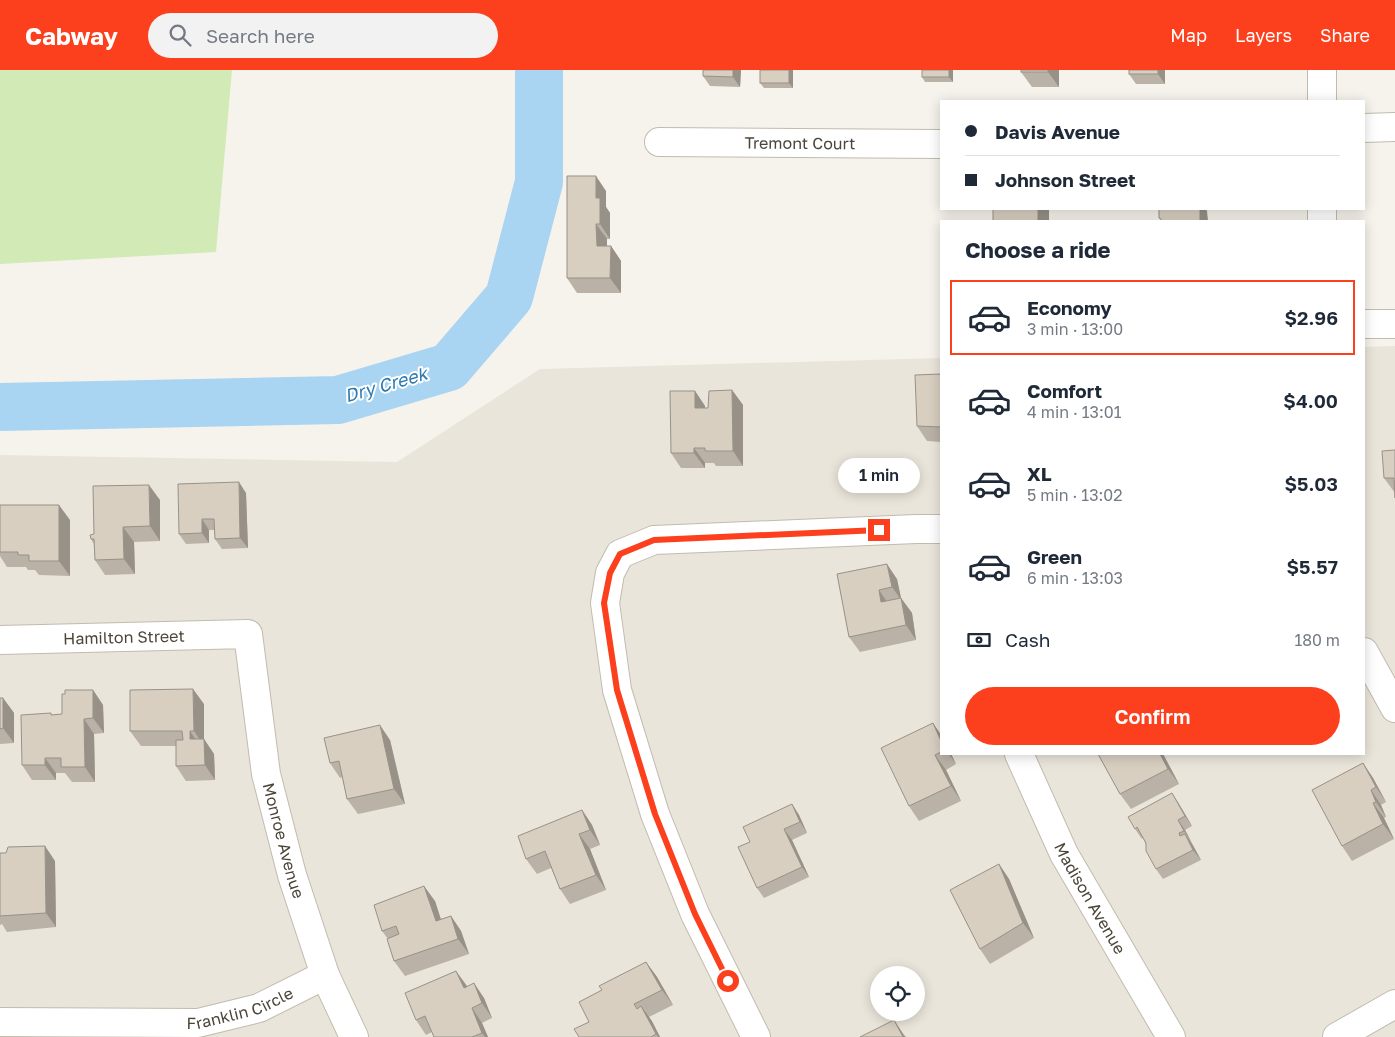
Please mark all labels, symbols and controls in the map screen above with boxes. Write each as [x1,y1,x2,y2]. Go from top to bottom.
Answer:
search box [148,13,498,58]
text: Cabway [25,21,118,50]
icon: search [166,21,194,49]
text: Search here [206,24,315,47]
text: Map [1170,24,1207,46]
text: Layers [1235,24,1292,46]
text: Share [1320,24,1370,46]
text: Davis Avenue [995,120,1120,143]
street label: Tremont Court [744,133,856,153]
text: Johnson Street [995,168,1136,191]
text: Choose a ride [965,236,1111,263]
icon: car [967,295,1012,340]
text: Economy [1027,296,1112,319]
text: $2.96 [1284,306,1338,329]
text: 3 min · 13:00 [1027,319,1123,339]
water label: Dry Creek [342,361,431,406]
icon: car [967,378,1012,423]
text: Comfort [1027,379,1102,402]
text: $4.00 [1283,389,1338,412]
text: 4 min · 13:01 [1027,402,1121,422]
callout: 1 min [838,458,920,492]
icon: car [967,461,1012,506]
text: XL [1027,462,1052,485]
text: 1 min [859,465,899,485]
text: $5.03 [1285,472,1338,495]
text: 5 min · 13:02 [1027,485,1123,505]
route end [868,519,890,541]
icon: car [967,544,1012,589]
text: Green [1027,545,1082,568]
text: $5.57 [1287,555,1338,578]
text: 6 min · 13:03 [1027,568,1123,588]
street label: Hamilton Street [63,626,185,648]
icon: cash [965,626,993,654]
text: Cash [1005,628,1050,651]
text: 180 m [1294,630,1340,650]
button: Confirm [965,687,1340,745]
street label: Monroe Avenue [259,781,309,901]
street label: Madison Avenue [1050,840,1130,957]
map controls [870,966,925,1021]
button: locate [870,966,925,1021]
route start [717,970,739,992]
street label: Franklin Circle [186,983,296,1033]

